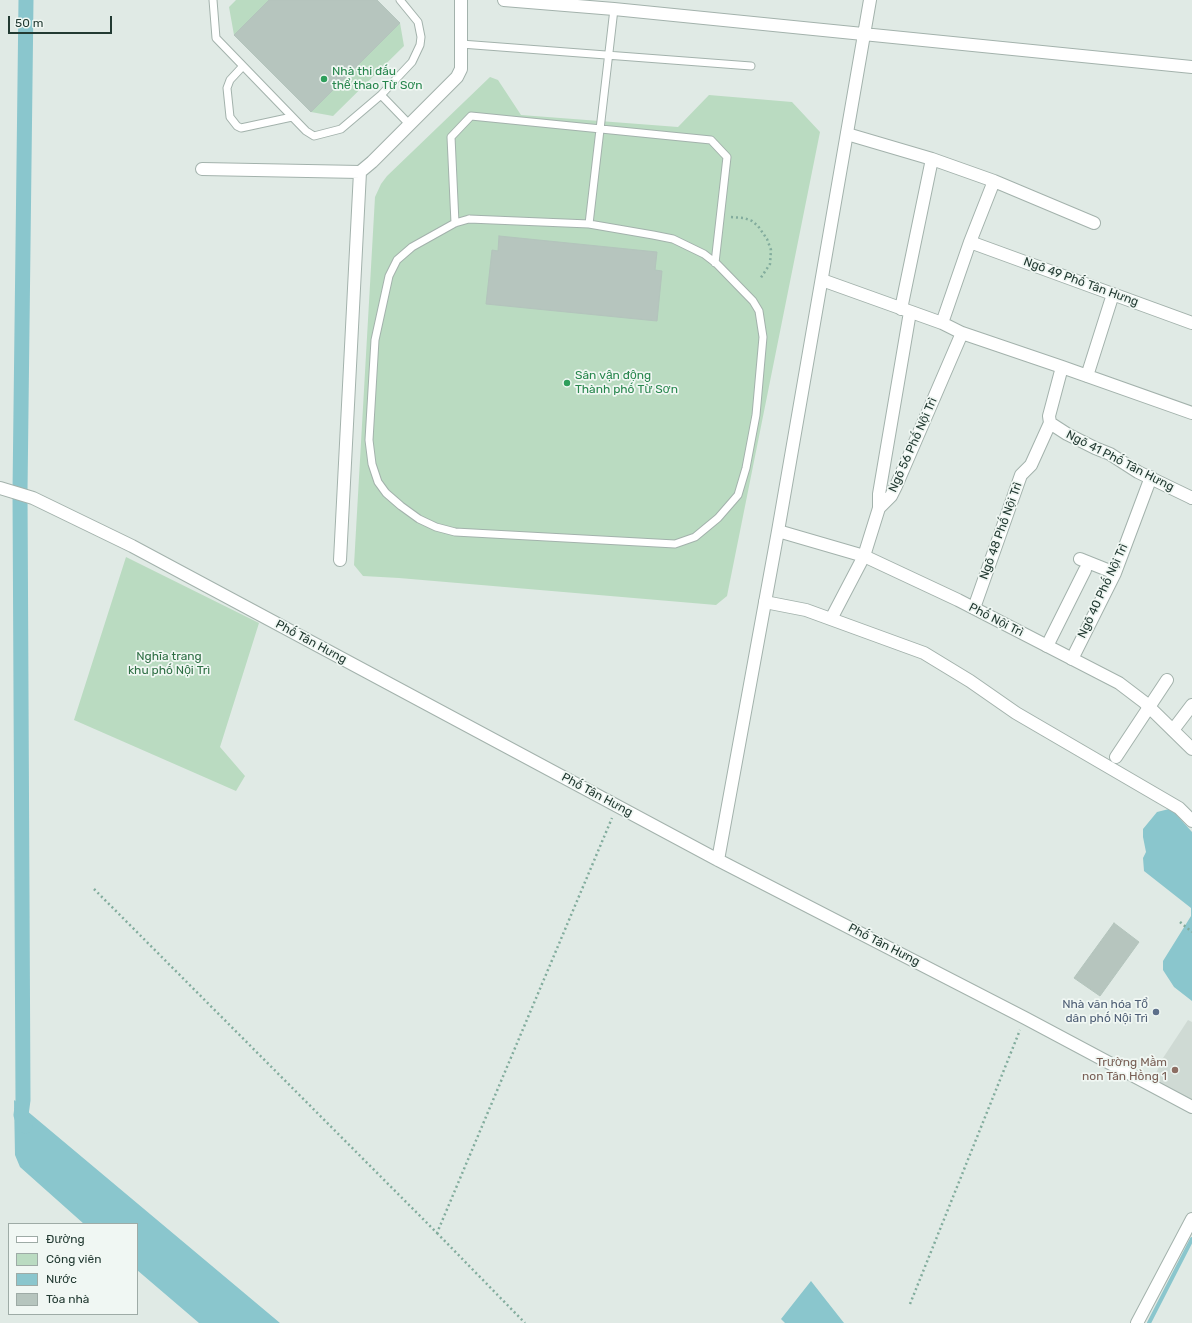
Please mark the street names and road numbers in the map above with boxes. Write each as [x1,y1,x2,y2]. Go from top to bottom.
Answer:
street label: Ngõ 49 Phố Tân Hưng [1022,254,1140,310]
street label: Ngõ 56 Phố Nội Trì [886,396,940,494]
street label: Ngõ 41 Phố Tân Hưng [1064,428,1176,494]
street label: Ngõ 48 Phố Nội Trì [977,480,1025,582]
street label: Ngõ 40 Phố Nội Trì [1075,542,1131,640]
street label: Phố Nội Trì [966,600,1026,640]
street label: Phố Tân Hưng [273,617,349,667]
street label: Phố Tân Hưng [559,770,635,820]
street label: Phố Tân Hưng [846,921,922,969]

